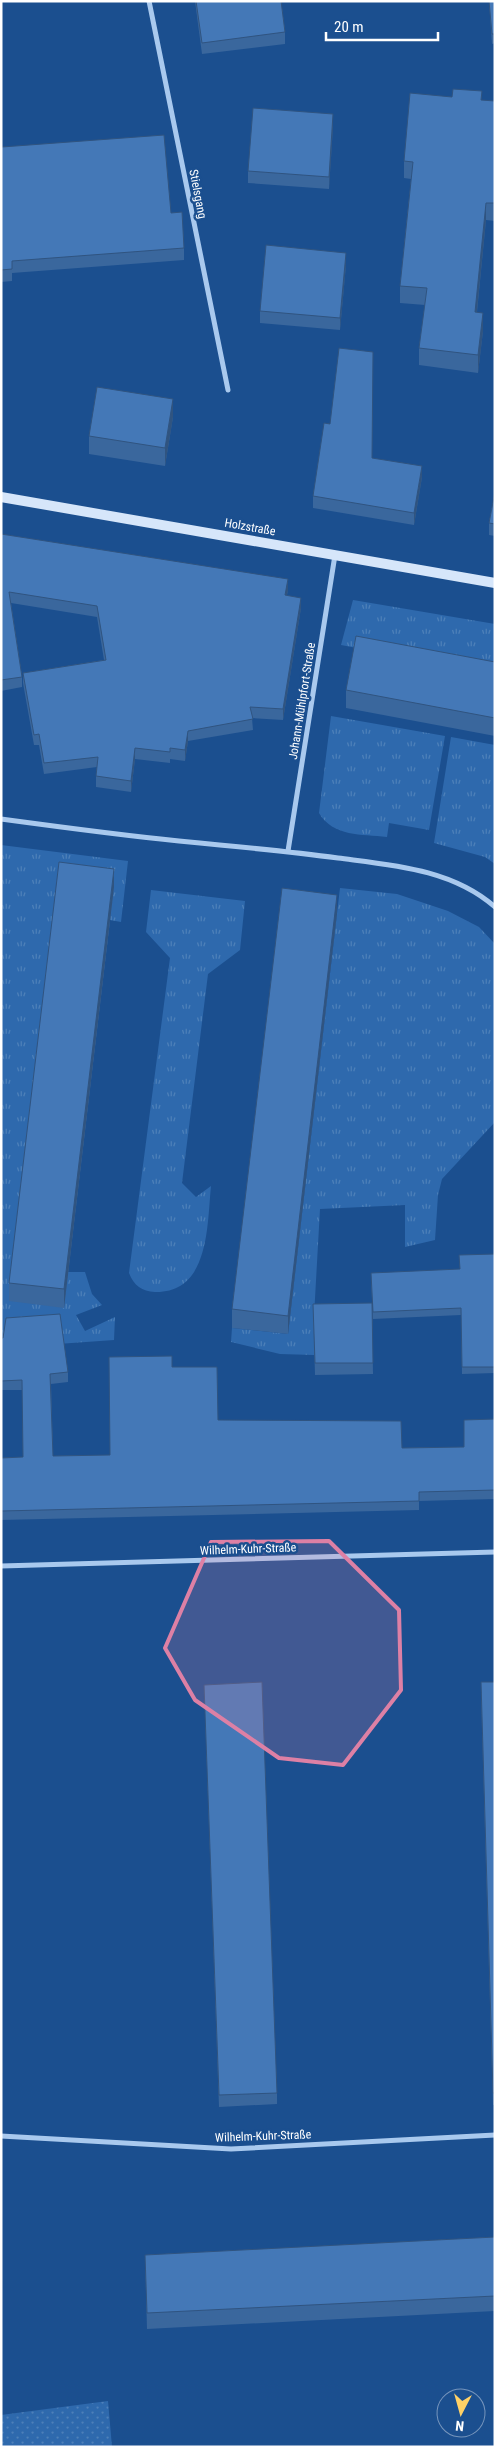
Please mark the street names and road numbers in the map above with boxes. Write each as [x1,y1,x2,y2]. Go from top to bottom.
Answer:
street label: Stielsgang [186,168,210,220]
street label: Holzstraße [223,516,277,538]
street label: Johann-Mühlpfort-Straße [286,641,318,761]
street label: Wilhelm-Kuhr-Straße [200,1540,297,1558]
street label: Wilhelm-Kuhr-Straße [215,2127,312,2145]

